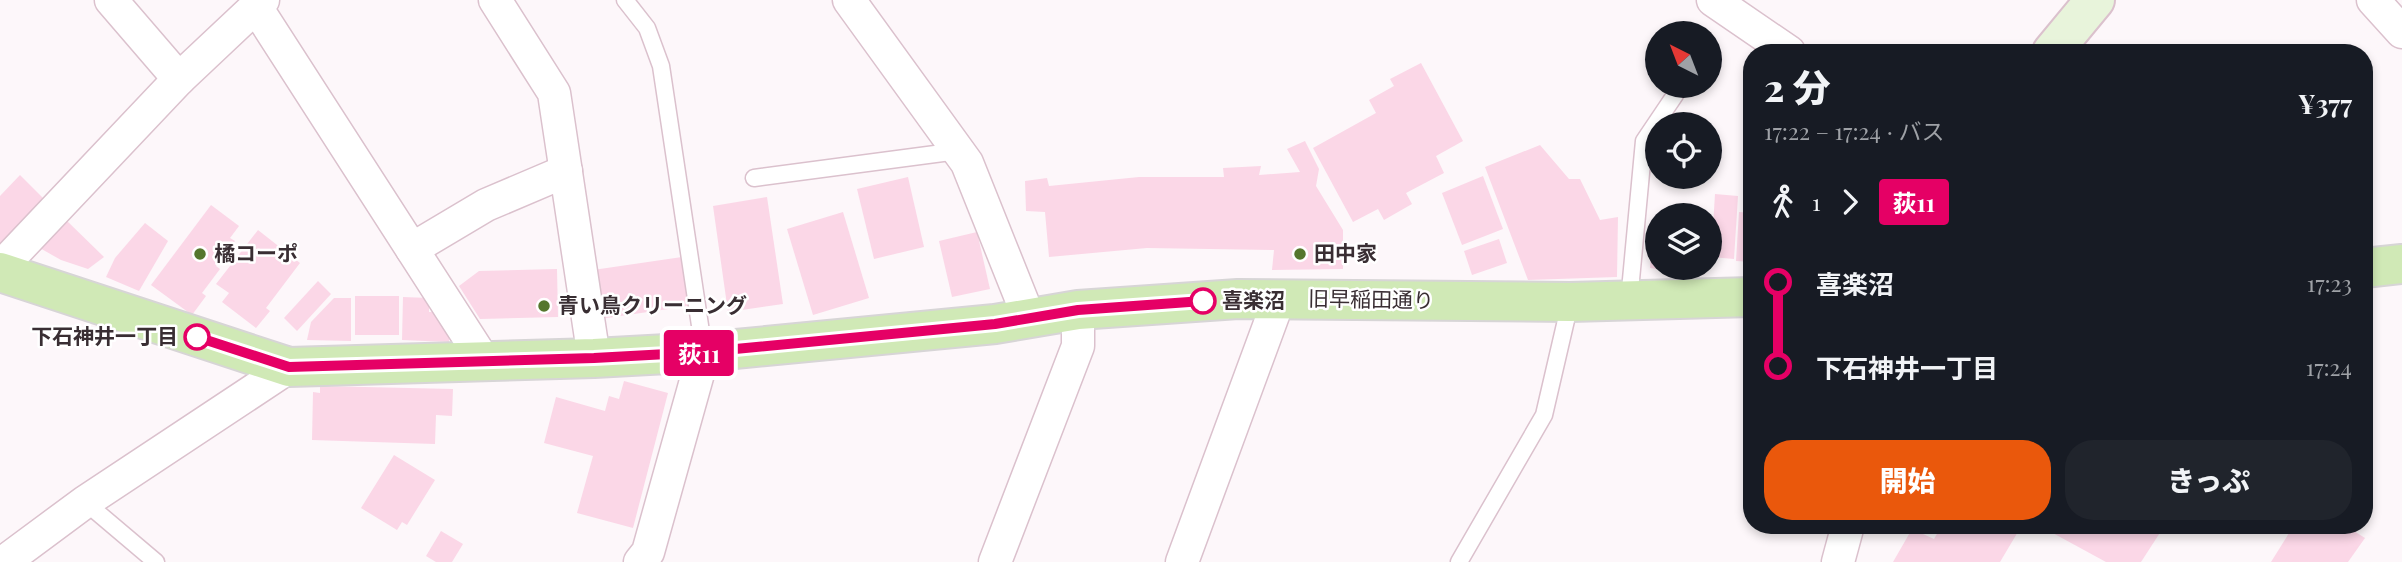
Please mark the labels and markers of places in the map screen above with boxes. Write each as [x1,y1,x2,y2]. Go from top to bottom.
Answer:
place label: 橘コーポ [214,238,298,266]
place label: 田中家 [1314,238,1377,266]
marker: 橘コーポ [192,246,208,262]
marker: 田中家 [1292,246,1308,262]
place label: 喜楽沼 [1222,285,1285,313]
marker: 喜楽沼 [1190,288,1216,314]
place label: 青い鳥クリーニング [558,290,747,318]
marker: 青い鳥クリーニング [536,298,552,314]
place label: 下石神井一丁目 [31,321,178,349]
marker: 下石神井一丁目 [184,324,210,350]

